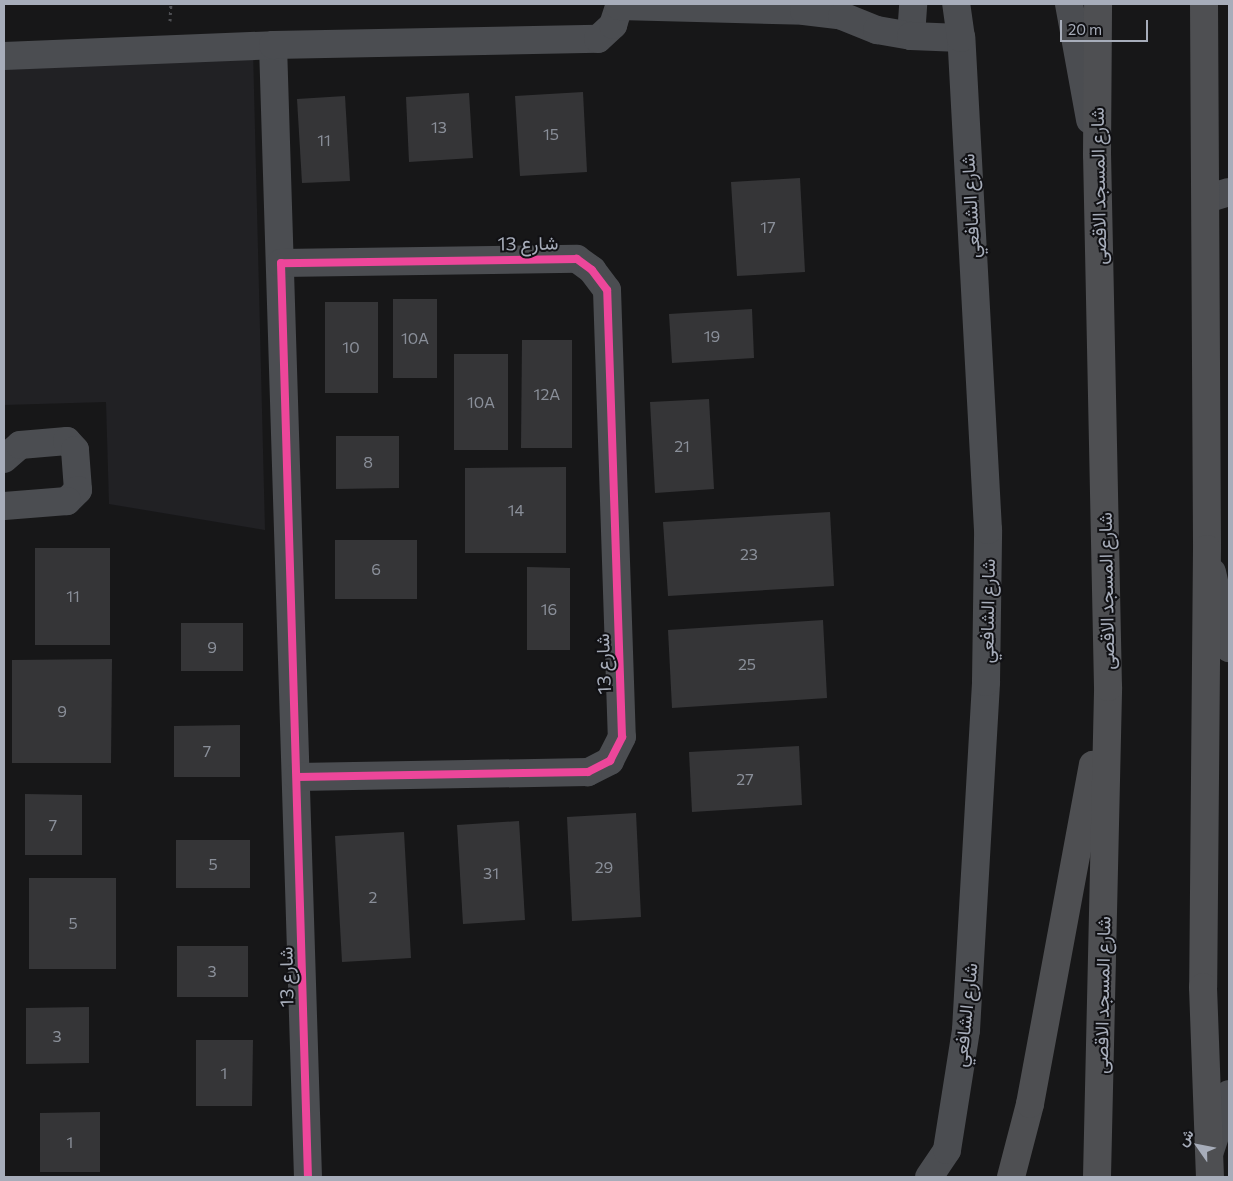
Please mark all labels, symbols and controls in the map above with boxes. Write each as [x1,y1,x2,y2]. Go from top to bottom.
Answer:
scale bar [1063,10,1150,42]
text: 20 m [1068,20,1102,38]
street label: شارع المسجد الاقصى [1085,107,1111,265]
house number: 13 [431,117,447,137]
house number: 15 [543,124,559,144]
house number: 11 [317,130,331,150]
street label: شارع الشافعي [956,153,984,259]
house number: 17 [760,217,776,237]
street label: شارع 13 [497,231,559,255]
house number: 19 [704,326,720,346]
house number: 10A [401,328,429,348]
house number: 10 [342,337,360,357]
house number: 12A [534,384,560,404]
house number: 10A [467,392,495,412]
house number: 21 [674,436,690,456]
house number: 8 [363,452,373,472]
house number: 14 [508,500,524,520]
street label: شارع المسجد الاقصى [1093,512,1119,670]
house number: 23 [740,544,758,564]
street label: شارع الشافعي [975,558,999,664]
house number: 6 [371,559,381,579]
house number: 11 [66,586,80,606]
house number: 16 [541,599,557,619]
street label: شارع 13 [591,633,615,695]
house number: 9 [207,637,217,657]
house number: 25 [738,654,756,674]
house number: 9 [57,701,67,721]
house number: 7 [203,741,211,761]
house number: 27 [736,769,754,789]
house number: 7 [49,815,57,835]
house number: 5 [208,854,218,874]
house number: 29 [595,857,613,877]
house number: 31 [483,863,499,883]
house number: 2 [369,887,377,907]
house number: 5 [68,913,78,933]
street label: شارع المسجد الاقصى [1089,916,1115,1074]
street label: شارع 13 [274,946,298,1008]
house number: 3 [207,961,217,981]
street label: شارع الشافعي [948,962,982,1068]
house number: 3 [52,1026,62,1046]
house number: 1 [221,1063,227,1083]
north arrow [1173,1121,1223,1171]
text: ش [1173,1126,1197,1149]
house number: 1 [67,1132,73,1152]

